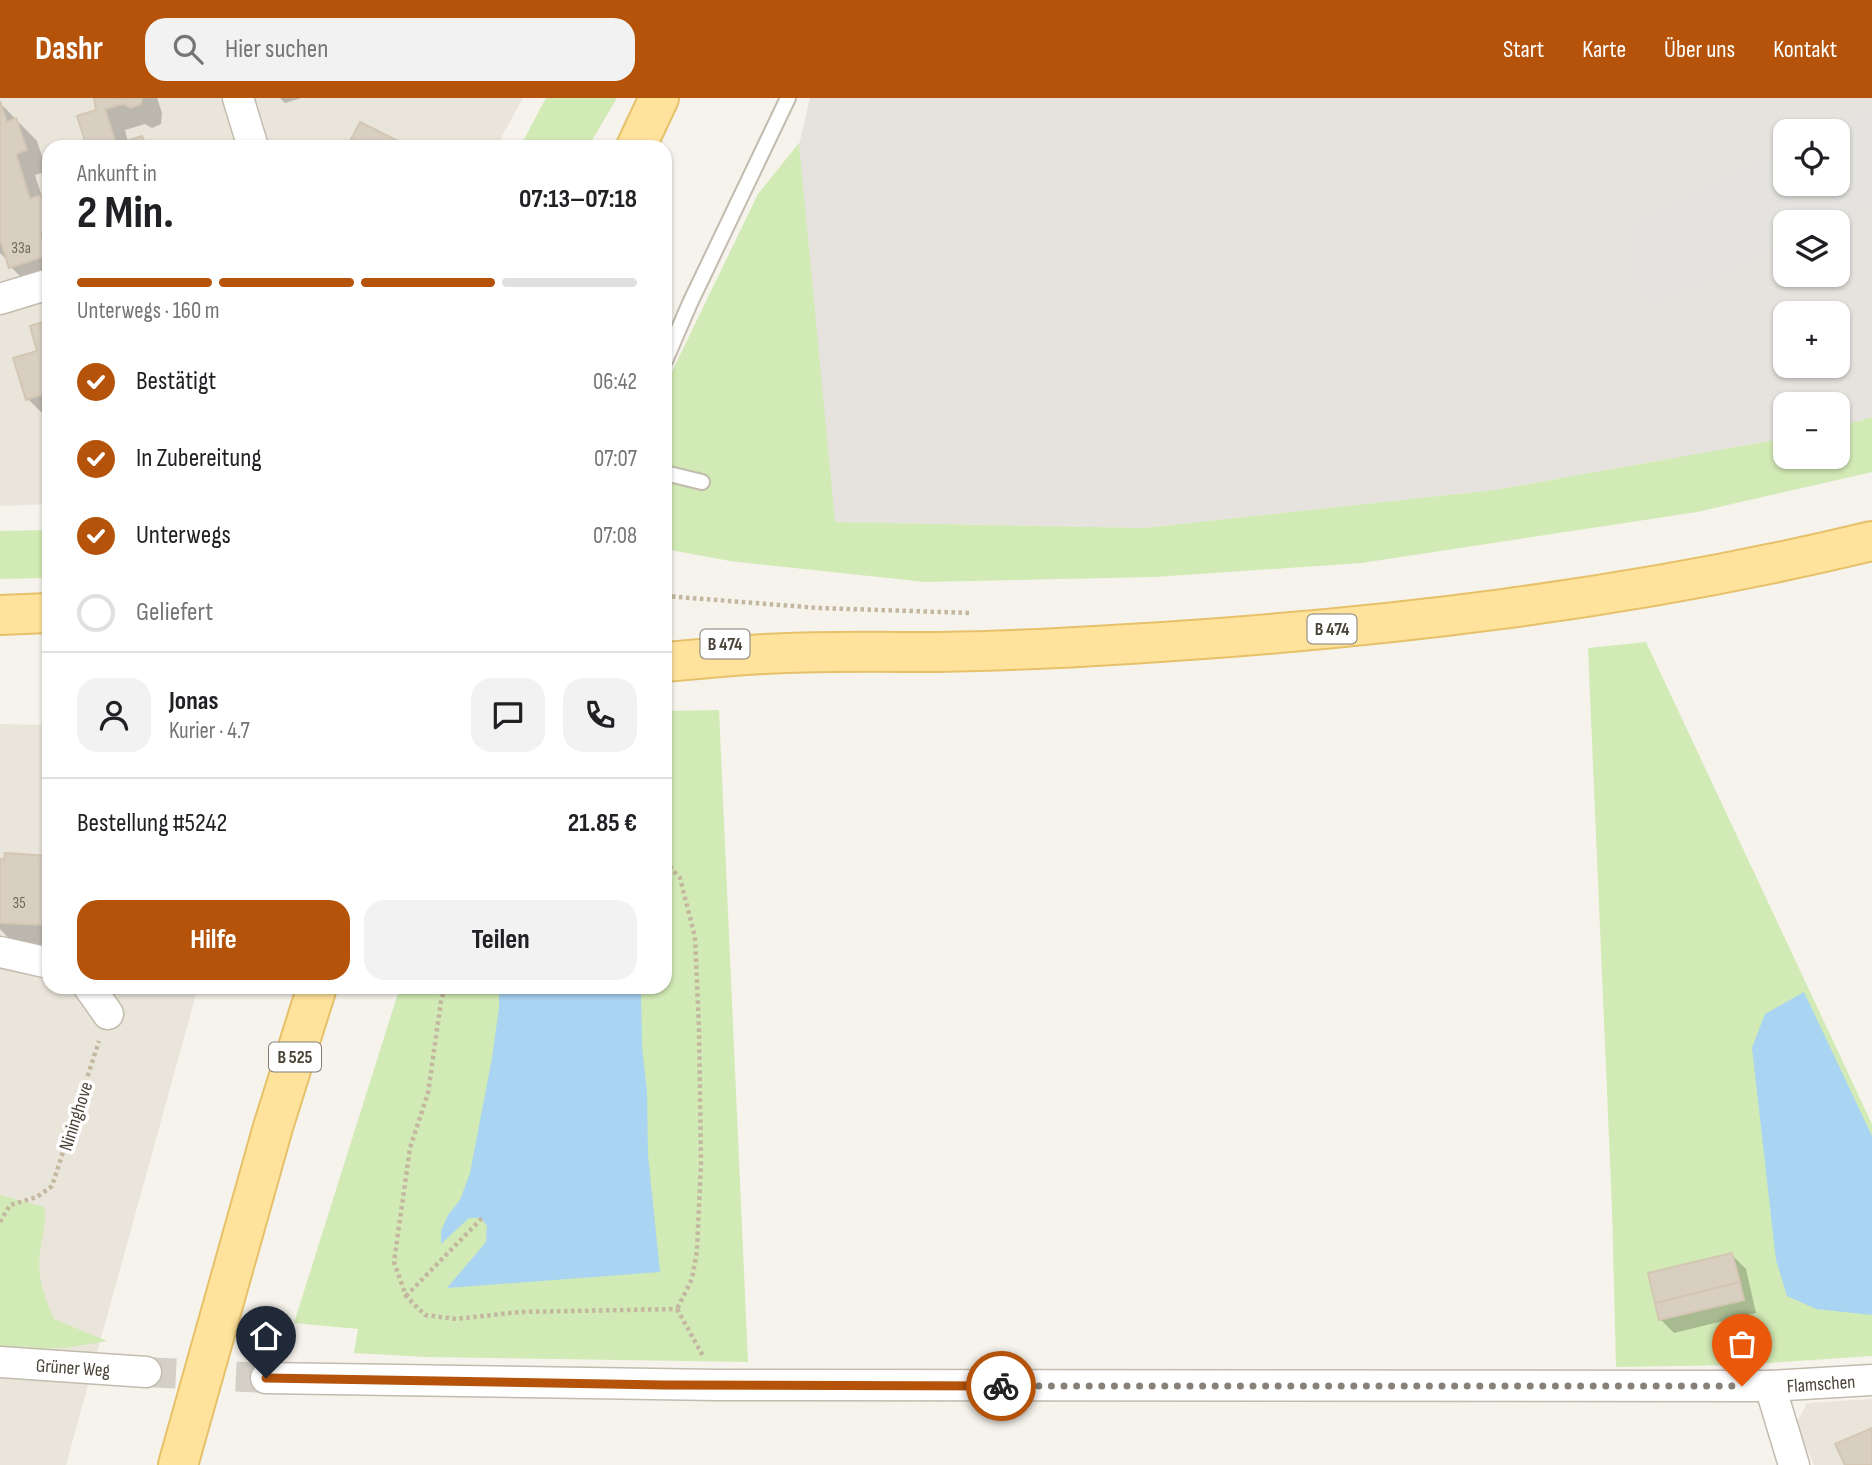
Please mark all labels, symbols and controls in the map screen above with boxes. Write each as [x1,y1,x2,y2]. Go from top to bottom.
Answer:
search box [145,18,635,81]
text: Dashr [35,29,103,69]
icon: search [169,30,207,68]
text: Hier suchen [225,34,328,65]
text: Start [1503,35,1544,64]
text: Karte [1582,35,1626,64]
text: Über uns [1664,35,1735,64]
text: Kontakt [1773,35,1837,64]
map controls [1773,119,1850,469]
button: locate [1773,119,1850,196]
text: Ankunft in [77,160,157,188]
text: 07:13–07:18 [519,184,637,215]
text: 2 Min. [77,186,174,241]
button: layers [1773,210,1850,287]
house number: 33a [11,239,31,258]
text: Unterwegs · 160 m [77,297,220,325]
button: + [1773,301,1850,378]
icon: check [77,363,115,401]
text: Bestätigt [136,366,216,397]
text: 06:42 [593,368,637,396]
button: − [1773,392,1850,469]
icon: check [77,440,115,478]
text: In Zubereitung [136,443,262,474]
text: 07:07 [594,445,637,473]
icon: check [77,517,115,555]
text: Unterwegs [136,520,231,551]
text: 07:08 [593,522,637,550]
text: Geliefert [136,597,213,628]
road number: B 474 [1308,614,1356,644]
road number: B 474 [700,630,750,658]
button: person [77,678,151,752]
button: chat [471,678,545,752]
button: phone [563,678,637,752]
text: Jonas [169,686,218,717]
text: Kurier · 4.7 [169,717,250,745]
text: Bestellung #5242 [77,808,227,839]
text: 21.85 € [568,808,637,839]
house number: 35 [12,894,26,913]
button: Hilfe [77,900,350,980]
button: Teilen [364,900,637,980]
road number: B 525 [269,1042,321,1072]
street label: Nininghove [54,1079,98,1154]
pin [236,1306,296,1378]
pin [1712,1314,1772,1386]
icon: home [247,1317,285,1355]
icon: bag [1723,1325,1761,1363]
courier [966,1351,1036,1421]
street label: Grüner Weg [35,1354,111,1383]
icon: bike [982,1367,1020,1405]
street label: Flamschen [1786,1371,1856,1398]

